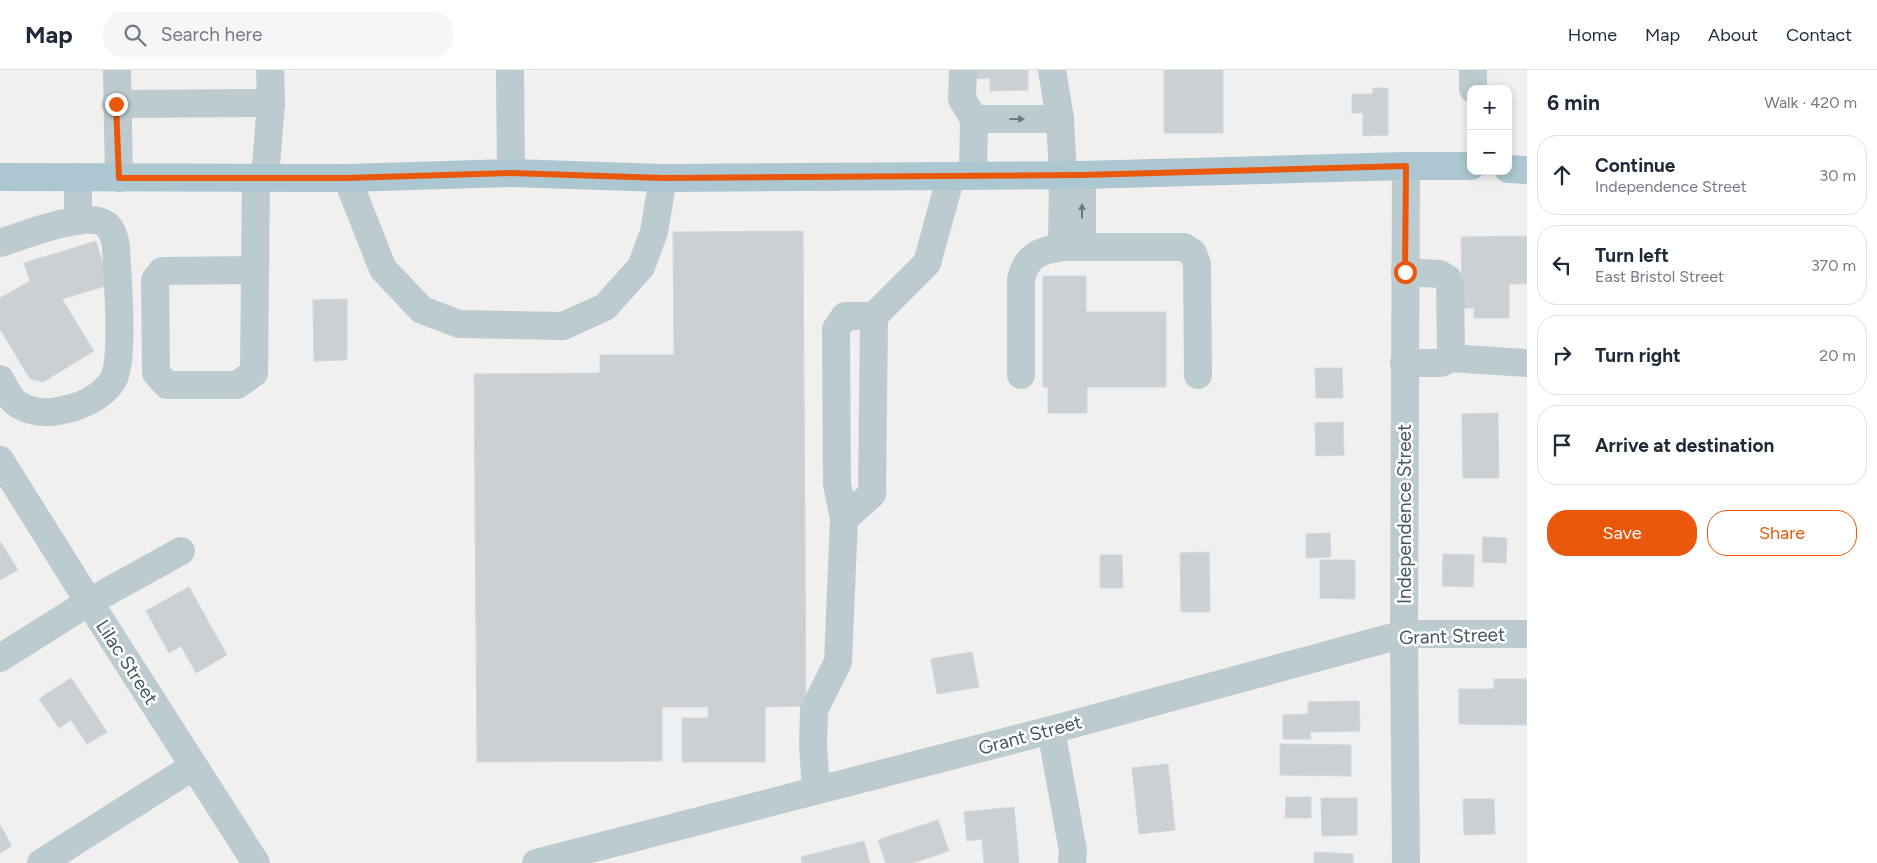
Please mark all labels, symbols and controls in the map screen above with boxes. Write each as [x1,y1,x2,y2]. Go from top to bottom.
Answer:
search box [103,12,453,57]
text: Map [25,20,73,49]
icon: search [121,21,149,49]
text: Search here [161,23,262,46]
text: Home [1568,24,1617,46]
text: Map [1645,24,1680,46]
text: About [1708,24,1758,46]
text: Contact [1786,24,1852,46]
map controls [1467,85,1512,175]
button: + [1467,85,1512,130]
text: 6 min [1547,90,1600,115]
route end [105,93,128,116]
text: Walk · 420 m [1764,93,1857,112]
one-way arrow [1009,115,1025,123]
button: − [1467,130,1512,175]
text: Continue [1595,154,1675,177]
icon: ahead [1548,161,1576,189]
text: 30 m [1819,166,1856,185]
text: Independence Street [1595,177,1747,196]
one-way arrow [1078,203,1086,219]
text: Turn left [1595,244,1669,267]
icon: left [1548,251,1576,279]
text: 370 m [1811,256,1856,275]
route start [1394,261,1417,284]
text: East Bristol Street [1595,267,1724,286]
icon: right [1548,341,1576,369]
text: Turn right [1595,344,1681,367]
text: 20 m [1819,346,1856,365]
street label: Independence Street [1393,424,1416,604]
icon: arrive [1548,431,1576,459]
text: Arrive at destination [1595,434,1774,457]
button: Save [1547,510,1697,556]
button: Share [1707,510,1857,556]
street label: Lilac Street [91,615,163,709]
street label: Grant Street [1399,623,1505,649]
street label: Grant Street [976,710,1084,760]

